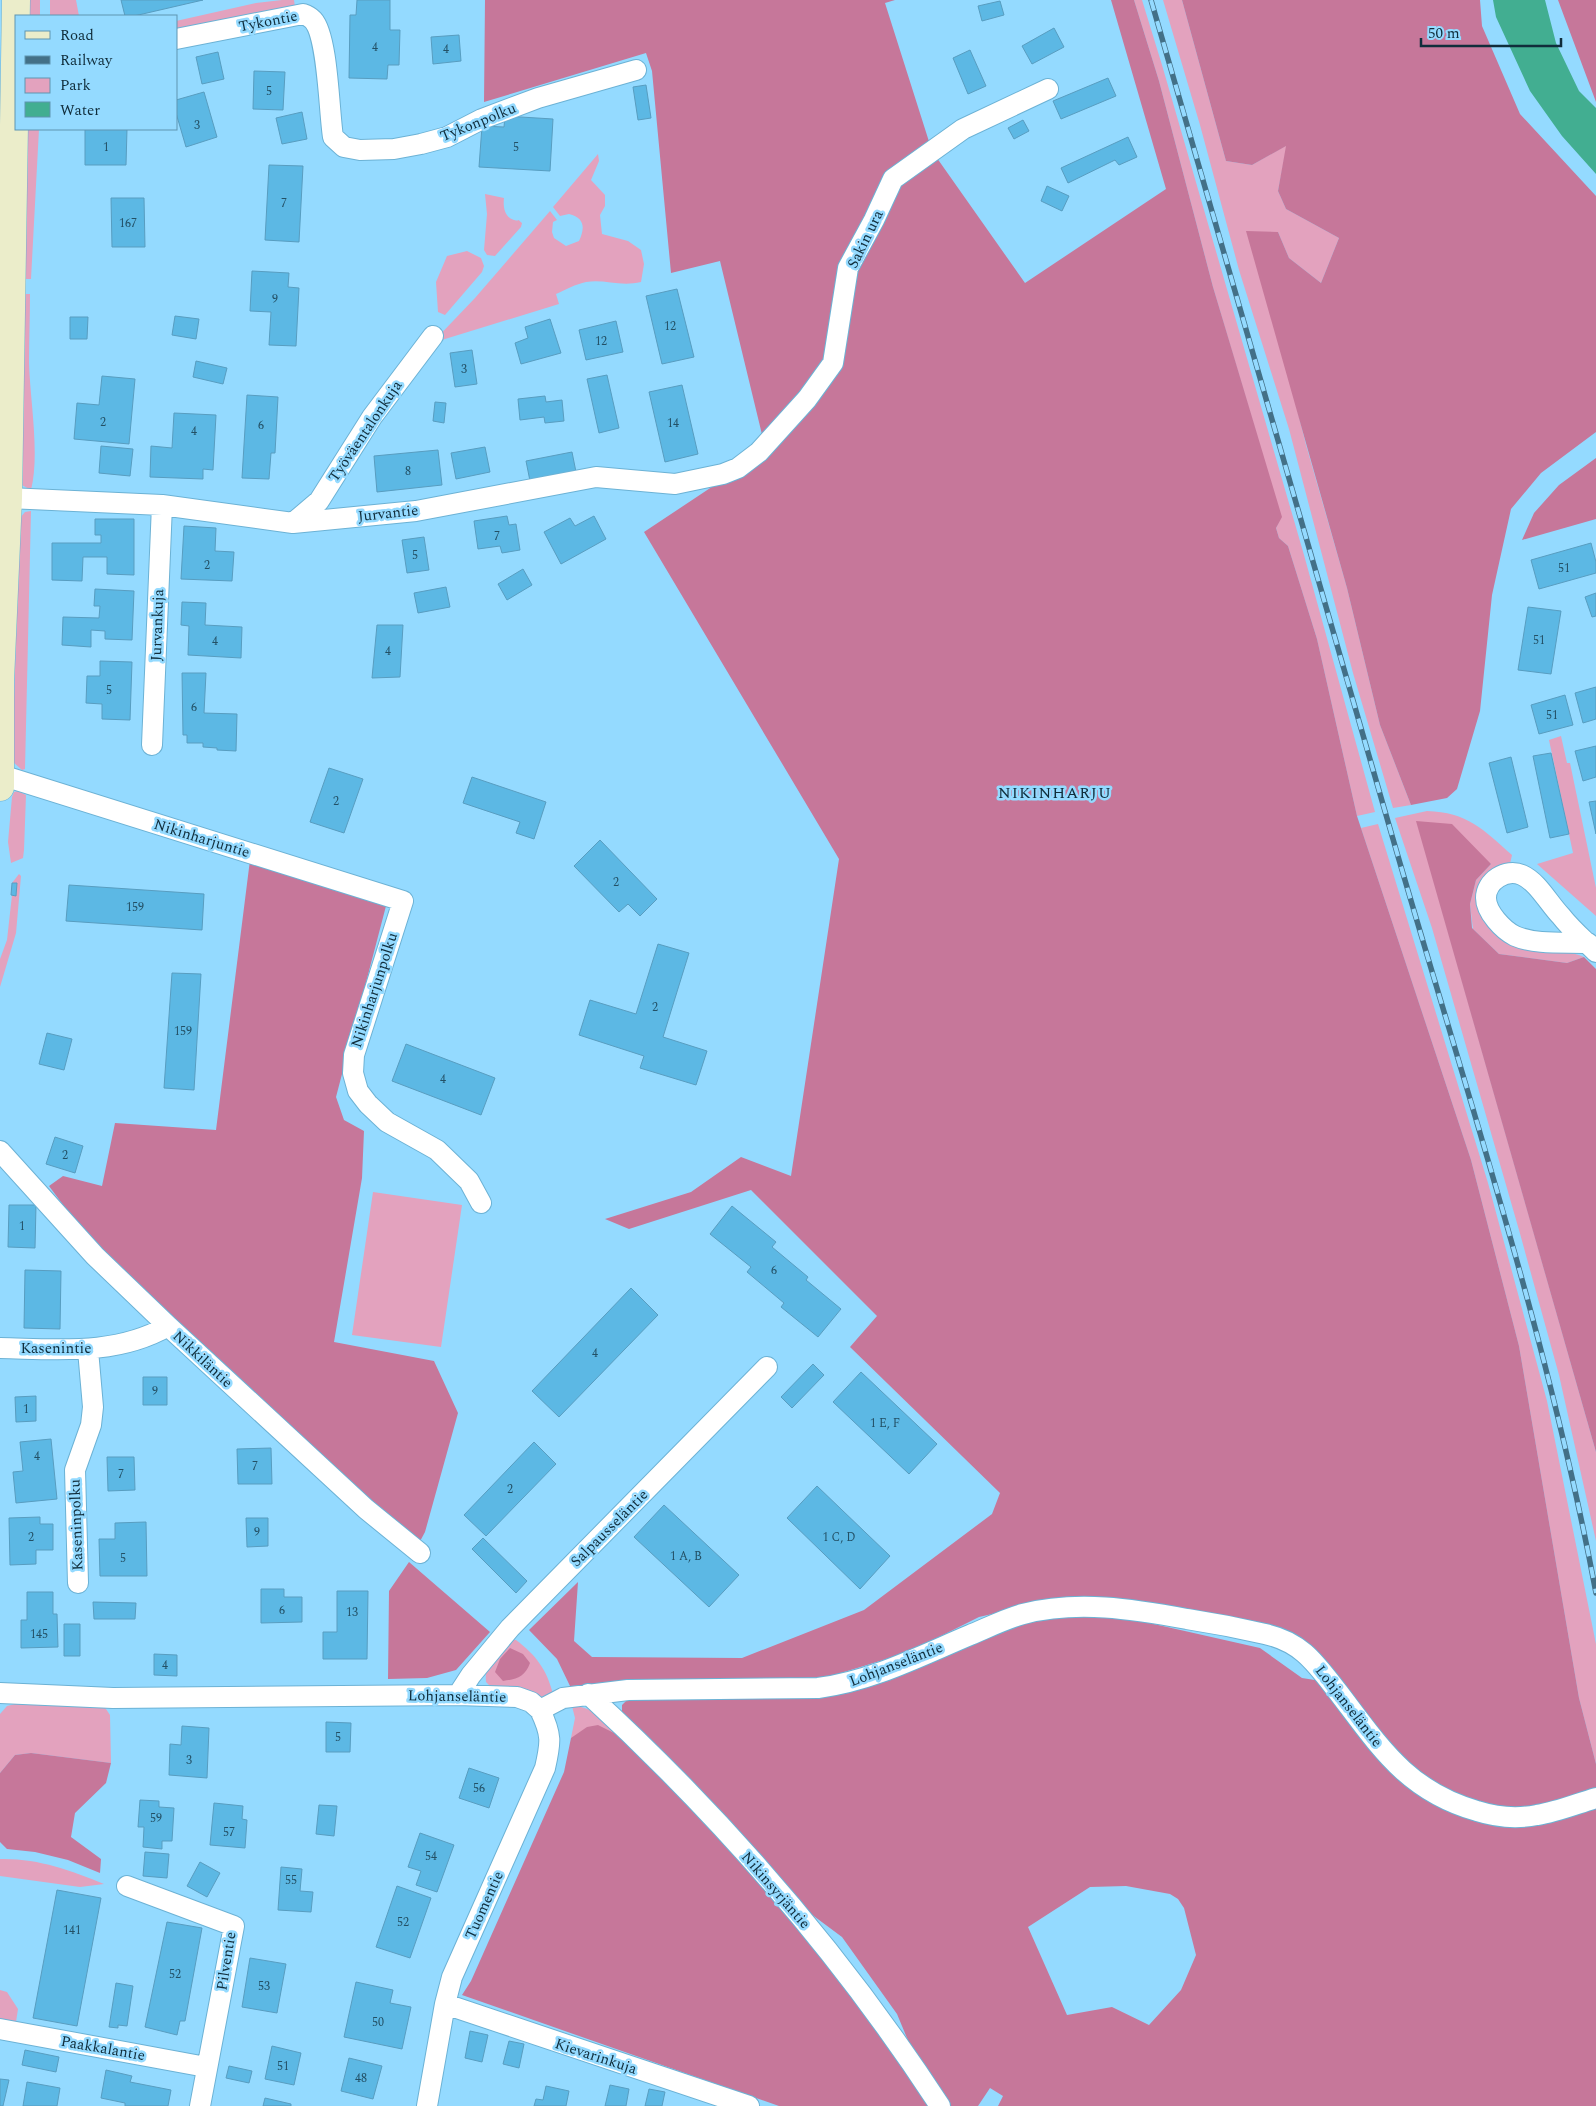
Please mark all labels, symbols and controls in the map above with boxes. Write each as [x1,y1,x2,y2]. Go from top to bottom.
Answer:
street label: Tykontie [237,5,299,38]
legend [15,15,178,130]
scale bar [1421,15,1561,47]
text: 50 m [1428,22,1460,45]
text: Road [60,24,94,47]
house number: 4 [372,38,378,57]
house number: 4 [443,40,449,59]
text: Railway [60,49,113,72]
text: Park [60,74,91,97]
house number: 5 [266,82,272,101]
street label: Tykonpolku [437,97,520,148]
text: Water [60,99,100,122]
house number: 3 [194,116,200,135]
house number: 1 [103,138,109,157]
house number: 5 [513,138,519,157]
house number: 7 [281,194,287,213]
street label: Sakin ura [841,205,890,272]
house number: 167 [119,214,137,233]
house number: 9 [272,290,278,309]
house number: 12 [664,317,676,336]
house number: 12 [595,332,607,351]
house number: 3 [461,360,467,379]
street label: Työväentalonkuja [323,375,408,487]
house number: 2 [100,413,106,432]
house number: 14 [667,414,679,433]
house number: 6 [258,416,264,435]
house number: 4 [191,422,197,441]
house number: 8 [405,462,411,481]
street label: Jurvantie [357,499,419,528]
house number: 7 [494,527,500,546]
house number: 5 [412,546,418,565]
house number: 2 [204,556,210,575]
house number: 51 [1558,559,1570,578]
street label: Jurvankuja [145,588,170,661]
house number: 51 [1533,631,1545,650]
house number: 4 [212,632,218,651]
house number: 4 [385,642,391,661]
house number: 5 [106,681,112,700]
house number: 6 [191,698,197,717]
house number: 51 [1546,706,1558,725]
district label: NIKINHARJU [998,781,1112,805]
house number: 2 [333,792,339,811]
street label: Nikinharjuntie [151,813,253,864]
house number: 2 [613,873,619,892]
house number: 159 [126,898,144,917]
street label: Nikinharjunpolku [345,930,404,1051]
house number: 2 [652,998,658,1017]
house number: 159 [174,1022,192,1041]
house number: 4 [440,1070,446,1089]
house number: 2 [62,1146,68,1165]
house number: 1 [19,1217,25,1236]
house number: 6 [771,1261,777,1280]
street label: Nikkiläntie [167,1325,238,1393]
street label: Kasenintie [21,1337,91,1360]
house number: 4 [592,1344,598,1363]
house number: 9 [152,1382,158,1401]
house number: 1 [23,1400,29,1419]
house number: 1 E, F [870,1414,900,1433]
house number: 4 [34,1447,40,1466]
house number: 7 [252,1457,258,1476]
house number: 7 [118,1465,124,1484]
street label: Kaseninpolku [63,1479,90,1571]
house number: 2 [507,1480,513,1499]
street label: Salpausseläntie [565,1484,654,1573]
house number: 9 [254,1523,260,1542]
house number: 2 [28,1528,34,1547]
house number: 1 C, D [822,1528,856,1547]
house number: 1 A, B [670,1547,702,1566]
house number: 5 [120,1549,126,1568]
house number: 6 [279,1601,285,1620]
house number: 13 [346,1603,358,1622]
house number: 145 [30,1625,48,1644]
street label: Lohjanseläntie [846,1636,946,1693]
house number: 4 [162,1656,168,1675]
street label: Lohjanseläntie [1309,1660,1388,1752]
street label: Lohjanseläntie [408,1684,506,1709]
house number: 5 [335,1728,341,1747]
house number: 3 [186,1751,192,1770]
house number: 56 [473,1779,485,1798]
house number: 59 [150,1809,162,1828]
house number: 57 [223,1823,235,1842]
house number: 54 [425,1847,437,1866]
street label: Nikinsyrjäntie [735,1847,816,1934]
street label: Tuomentie [459,1867,510,1943]
house number: 55 [285,1871,297,1890]
house number: 52 [397,1913,409,1932]
house number: 141 [63,1921,81,1940]
street label: Pilventie [211,1930,242,1992]
house number: 52 [169,1965,181,1984]
house number: 53 [258,1977,270,1996]
house number: 50 [372,2013,384,2032]
street label: Paakkalantie [59,2030,147,2067]
street label: Kievarinkuja [552,2032,641,2081]
house number: 51 [277,2057,289,2076]
house number: 48 [355,2069,367,2088]

